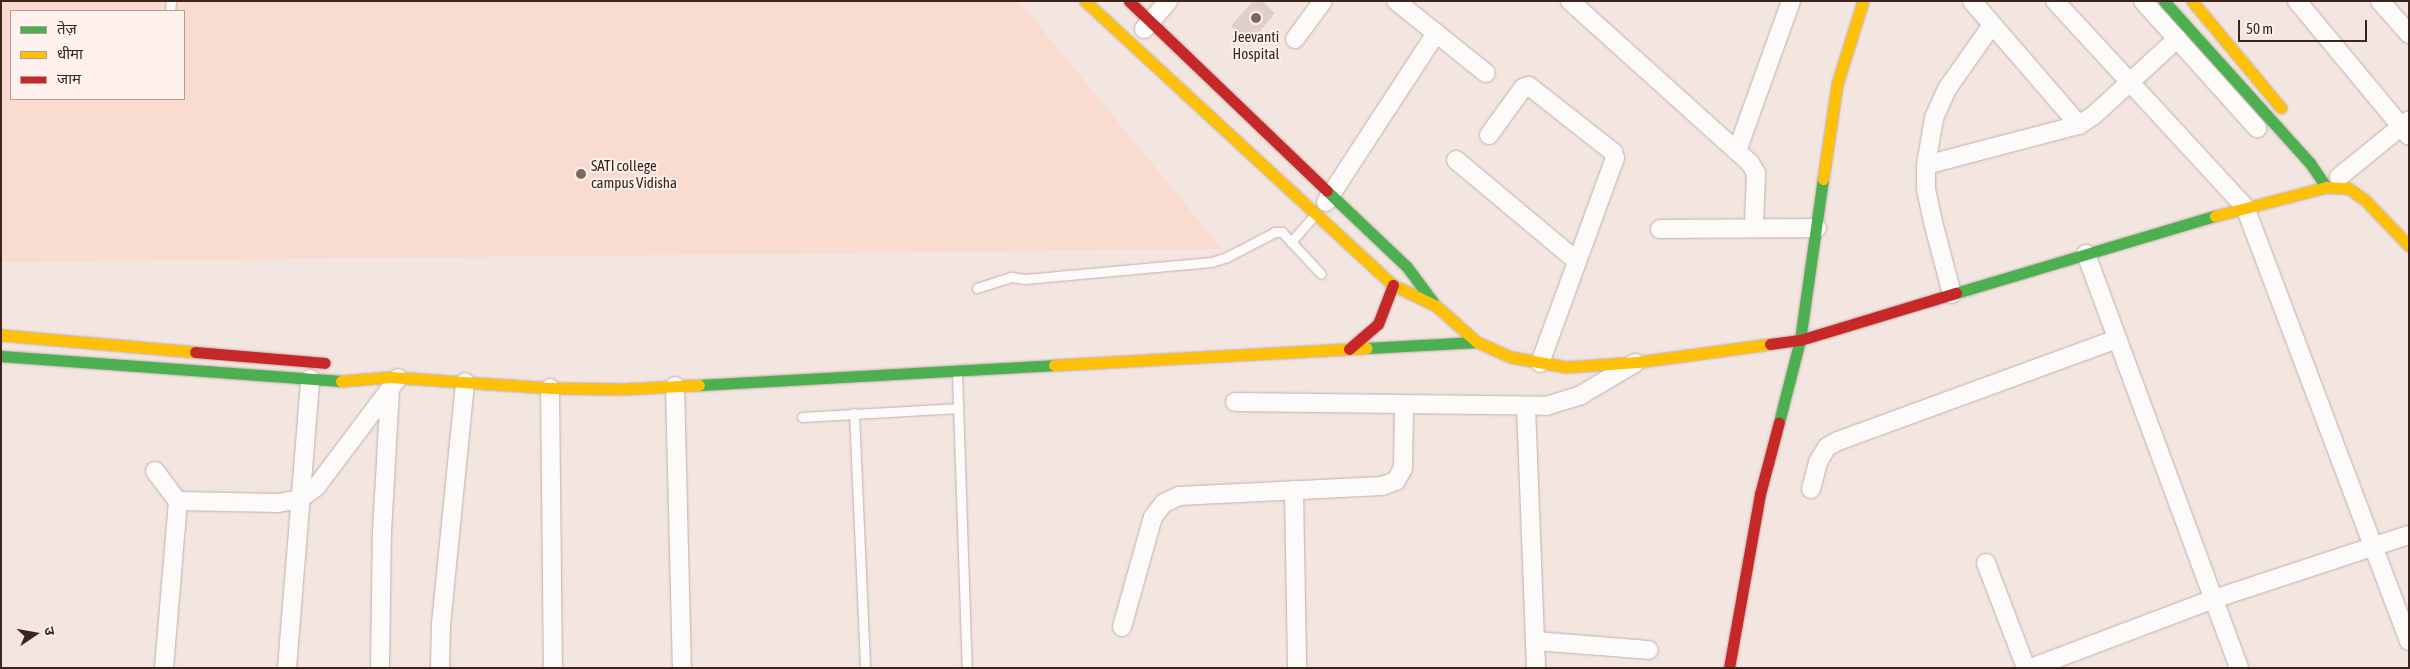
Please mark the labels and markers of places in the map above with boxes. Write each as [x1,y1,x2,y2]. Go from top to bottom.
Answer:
marker: Jeevanti Hospital [1249,11,1263,25]
place label: Jeevanti Hospital [1233,27,1279,62]
place label: SATI college campus Vidisha [591,156,677,191]
marker: SATI college campus Vidisha [575,168,587,180]

